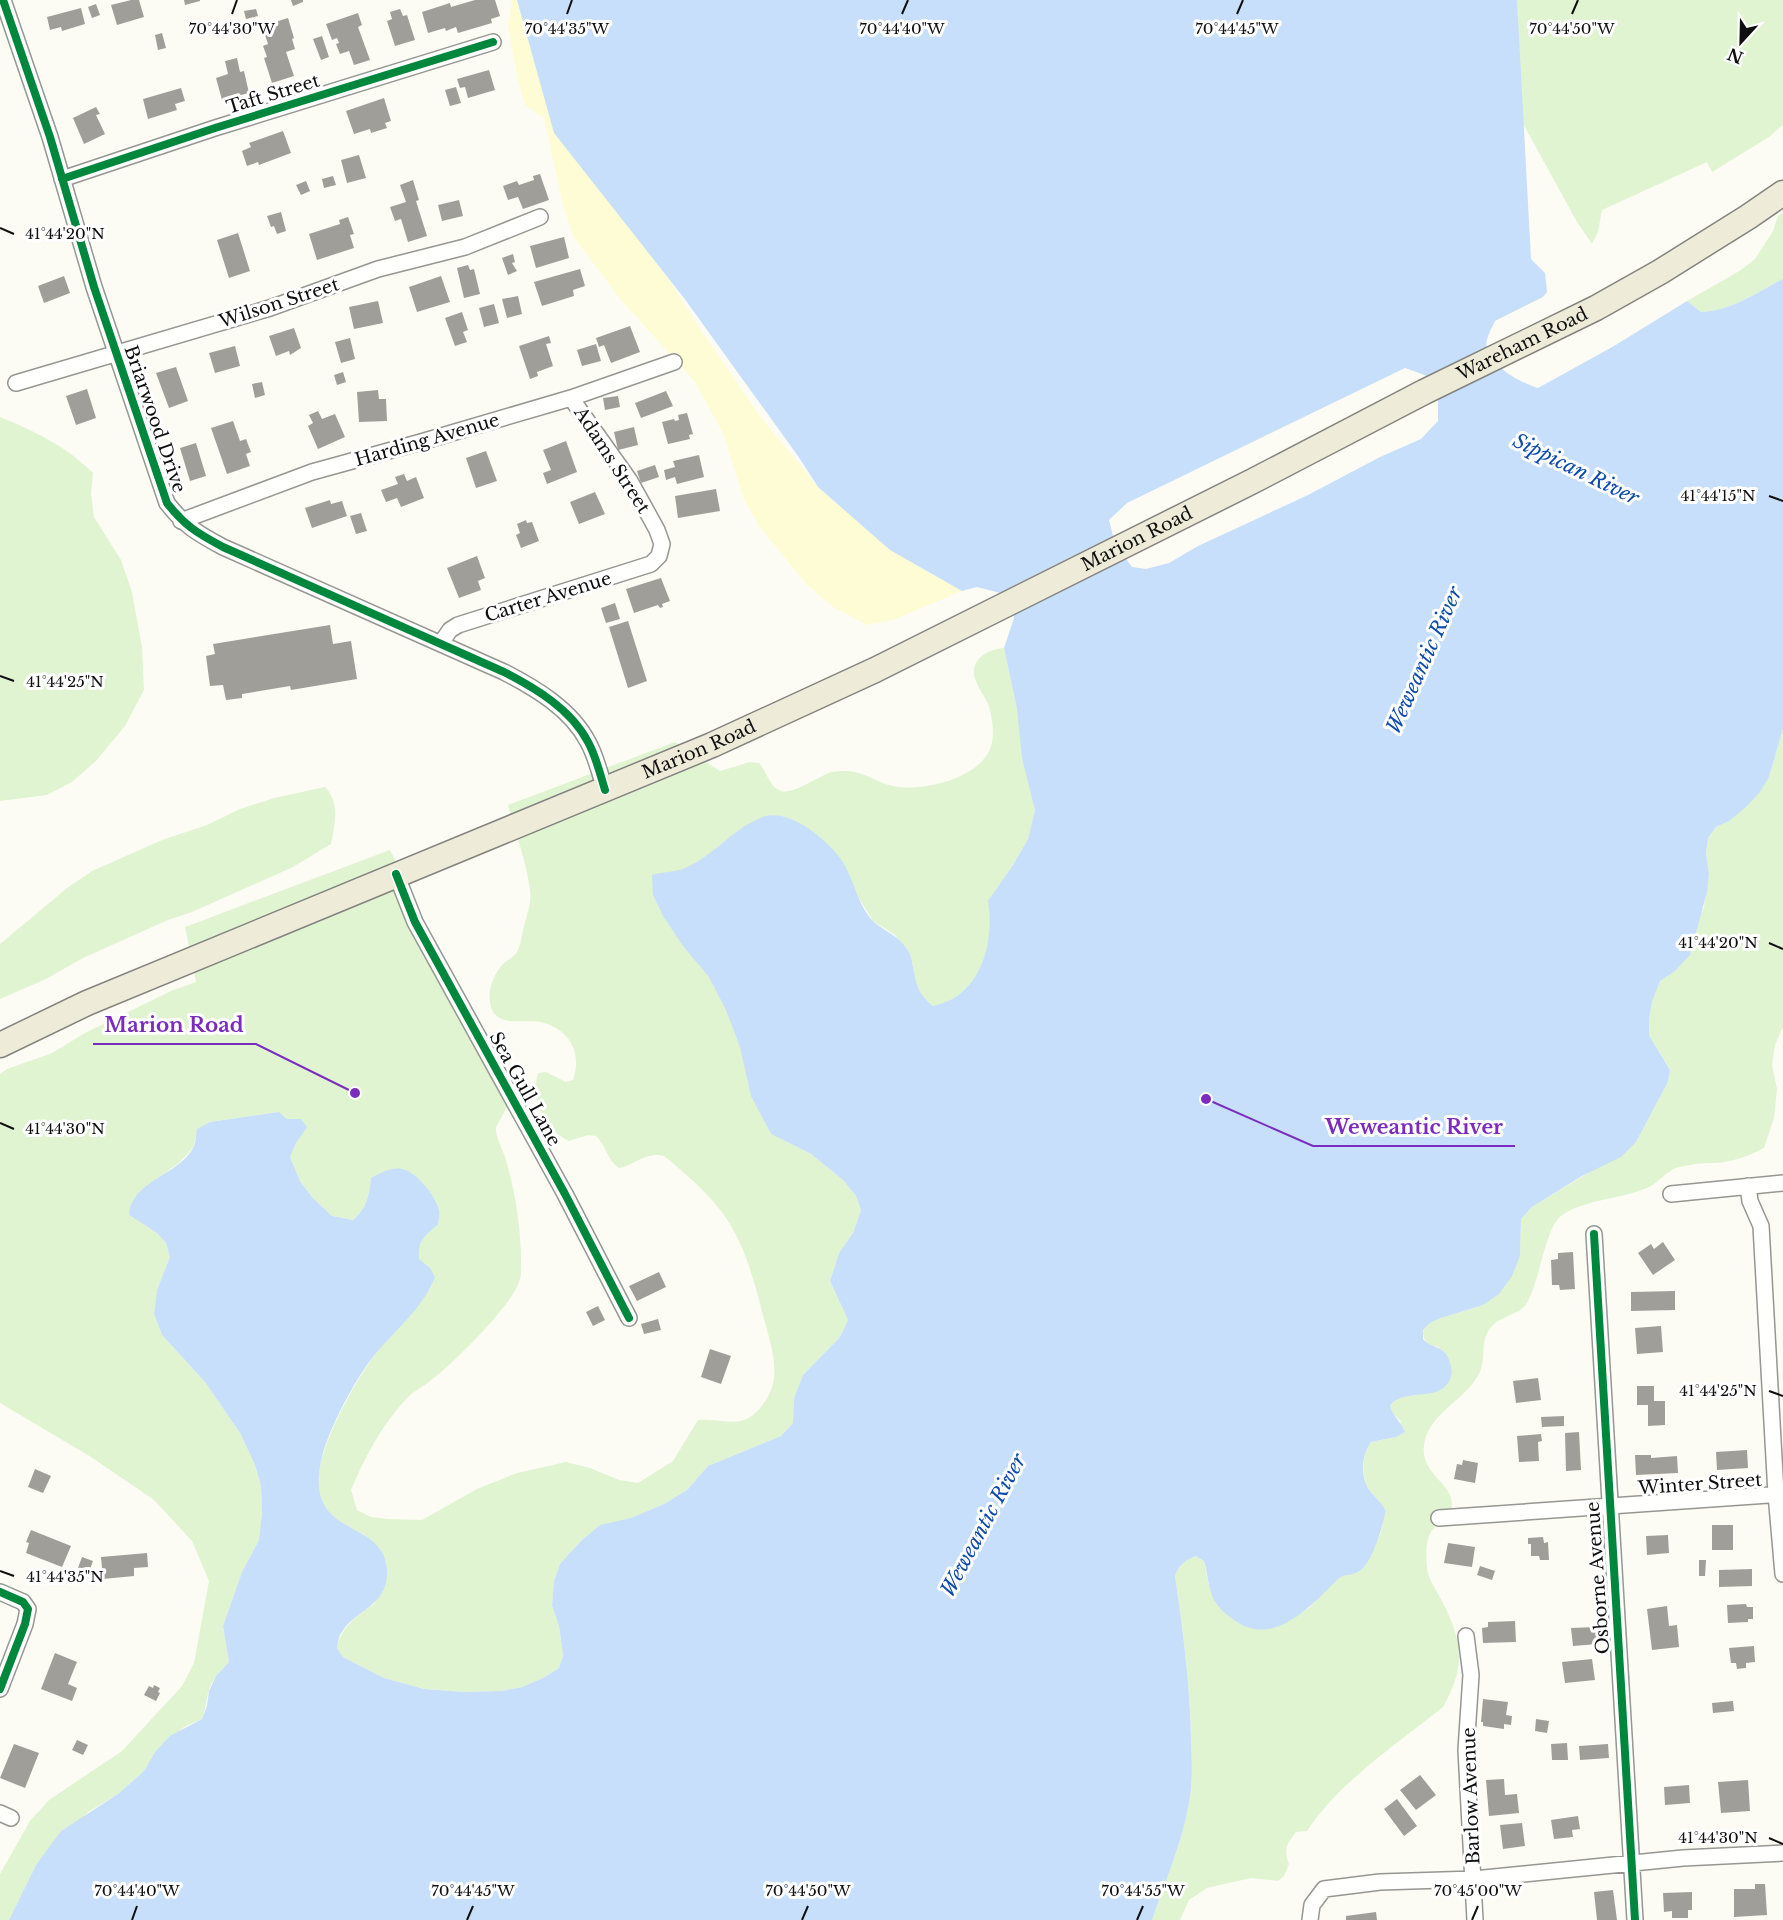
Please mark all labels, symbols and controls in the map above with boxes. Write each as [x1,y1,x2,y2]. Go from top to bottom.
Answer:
north arrow [1711,12,1771,72]
text: 70°44'30"W [189,19,276,38]
text: 70°44'35"W [525,19,610,38]
text: 70°44'40"W [859,19,945,38]
text: 70°44'45"W [1195,19,1279,38]
text: 70°44'50"W [1529,19,1615,38]
text: N [1725,44,1746,68]
street label: Taft Street [224,69,322,119]
text: 41°44'20"N [25,224,105,243]
street label: Wilson Street [215,273,342,333]
street label: Wareham Road [1452,303,1591,386]
street label: Briarwood Drive [119,342,191,496]
street label: Adams Street [569,402,655,518]
street label: Harding Avenue [352,409,502,471]
water label: Sippican River [1509,428,1644,510]
text: 41°44'15"N [1681,486,1755,505]
street label: Marion Road [1078,502,1196,576]
street label: Carter Avenue [482,567,614,627]
water label: Weweantic River [1381,582,1467,737]
text: 41°44'25"N [26,672,104,691]
street label: Marion Road [639,715,759,784]
text: 41°44'20"N [1678,933,1758,952]
callout: Marion Road [93,1006,256,1044]
text: Marion Road [104,1013,244,1037]
street label: Sea Gull Lane [485,1028,565,1150]
callout: Weweantic River [1313,1108,1515,1146]
text: Weweantic River [1324,1115,1503,1139]
text: 41°44'30"N [25,1119,105,1138]
text: 41°44'25"N [1679,1381,1757,1400]
water label: Weweantic River [935,1449,1031,1600]
street label: Winter Street [1636,1469,1763,1499]
street label: Osborne Avenue [1582,1501,1614,1655]
text: 41°44'35"N [26,1567,104,1586]
street label: Barlow Avenue [1458,1727,1484,1865]
text: 41°44'30"N [1678,1828,1758,1847]
text: 70°44'40"W [94,1881,180,1900]
text: 70°44'45"W [431,1881,515,1900]
text: 70°44'50"W [765,1881,851,1900]
text: 70°44'55"W [1101,1881,1185,1900]
text: 70°45'00"W [1434,1881,1522,1900]

